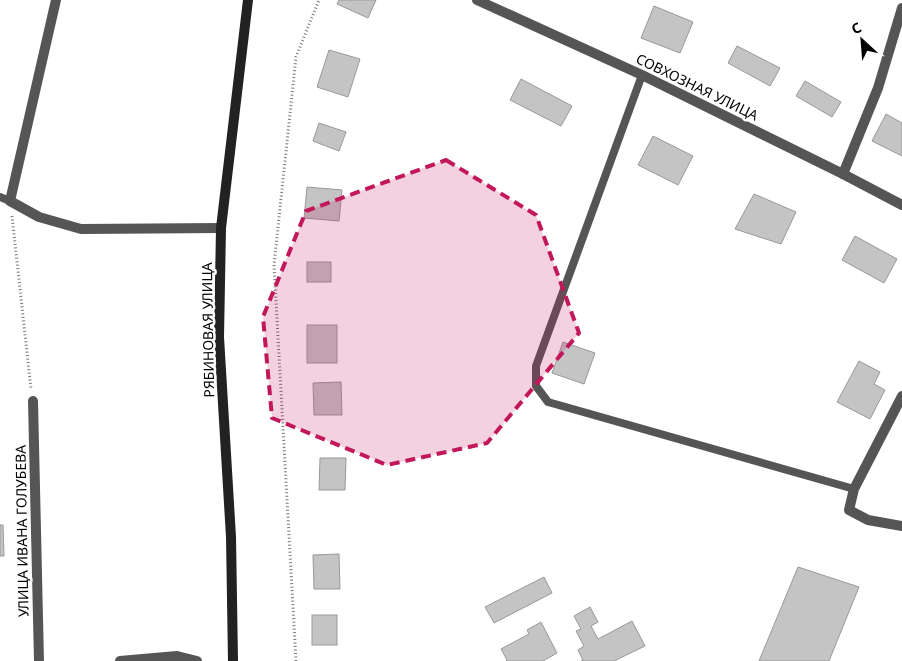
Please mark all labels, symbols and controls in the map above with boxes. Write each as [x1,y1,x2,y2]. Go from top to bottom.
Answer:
north arrow [837,15,887,65]
text: С [848,17,864,38]
street label: СОВХОЗНАЯ УЛИЦА [633,49,762,124]
street label: РЯБИНОВАЯ УЛИЦА [197,262,218,398]
street label: УЛИЦА ИВАНА ГОЛУБЕВА [10,445,33,617]

